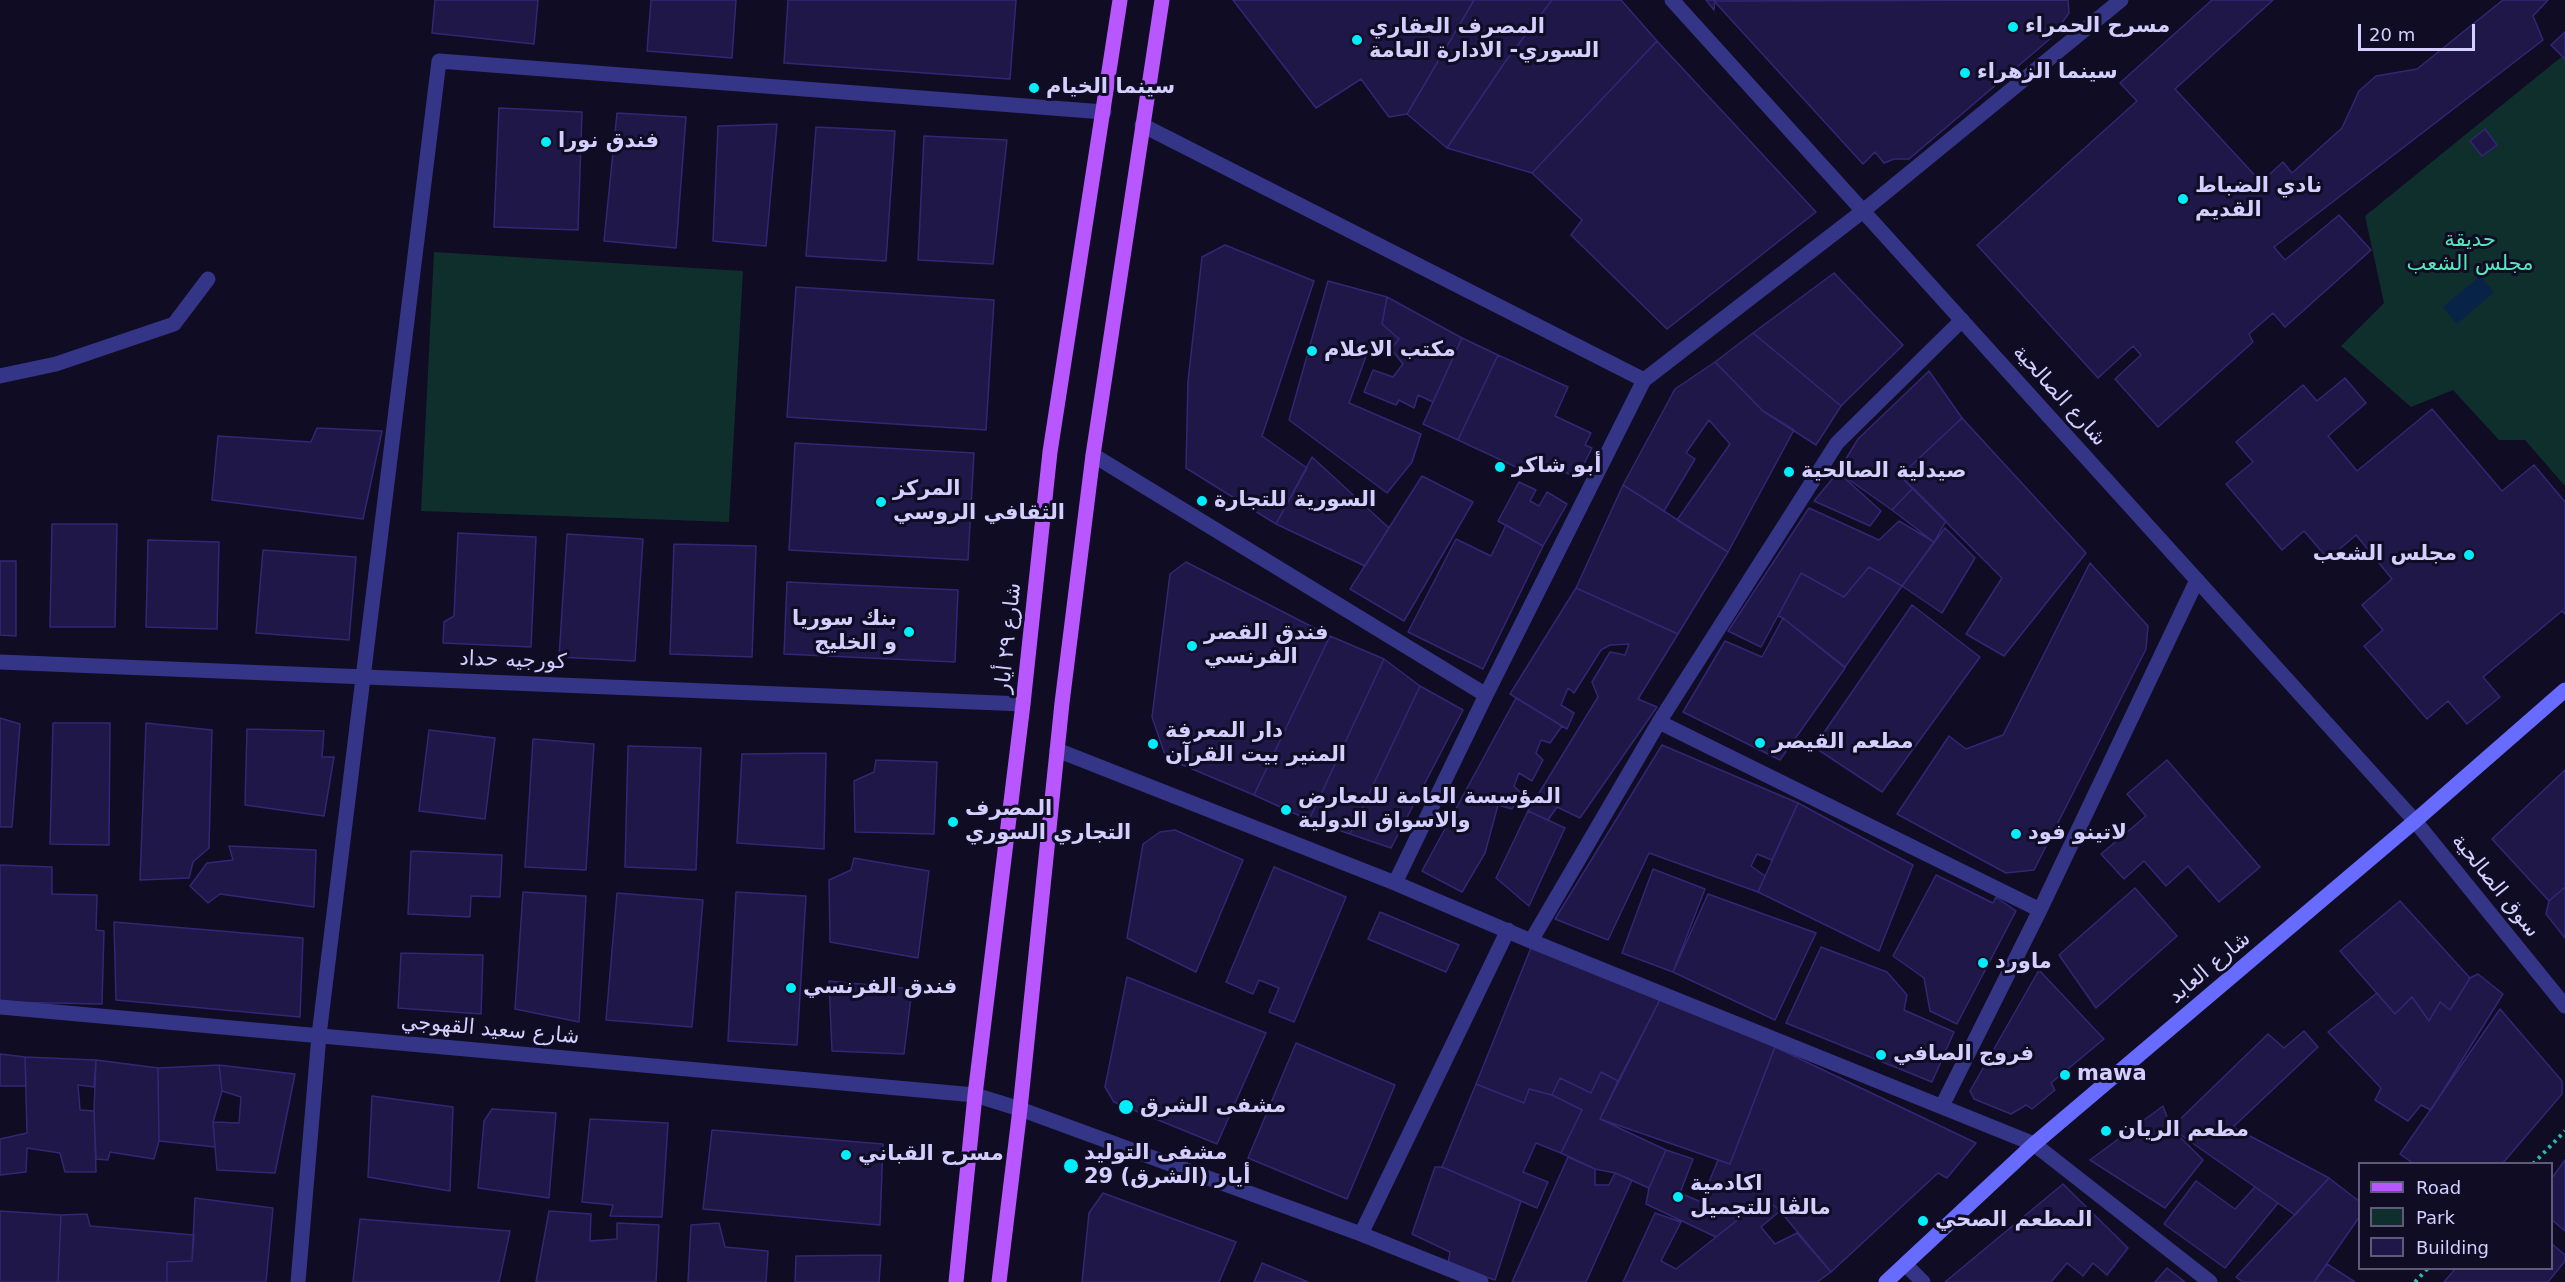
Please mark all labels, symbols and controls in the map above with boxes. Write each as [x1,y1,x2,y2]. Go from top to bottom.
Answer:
scale bar [2361,12,2478,50]
place label: مسرح الحمراء [2025,14,2170,40]
place label: المصرف العقاري السوري- الادارة العامة [1369,15,1599,65]
marker: مسرح الحمراء [2006,20,2020,34]
text: 20 m [2369,24,2415,45]
marker: المصرف العقاري السوري- الادارة العامة [1350,33,1364,47]
place label: سينما الزهراء [1977,60,2118,86]
marker: سينما الزهراء [1958,66,1972,80]
place label: سينما الخيام [1046,75,1175,101]
marker: سينما الخيام [1027,81,1041,95]
place label: فندق نورا [558,129,659,155]
marker: فندق نورا [539,135,553,149]
place label: نادي الضباط القديم [2195,174,2322,224]
marker: نادي الضباط القديم [2176,192,2190,206]
park label: حديقة مجلس الشعب [2407,228,2533,278]
place label: مكتب الاعلام [1324,338,1456,364]
street label: شارع الصالحية [2007,340,2111,452]
marker: مكتب الاعلام [1305,344,1319,358]
place label: أبو شاكر [1512,454,1601,480]
place label: صيدلية الصالحية [1801,459,1966,485]
marker: أبو شاكر [1493,460,1507,474]
marker: صيدلية الصالحية [1782,465,1796,479]
place label: المركز الثقافي الروسي [893,477,1065,527]
place label: السورية للتجارة [1214,488,1376,514]
marker: السورية للتجارة [1195,494,1209,508]
marker: المركز الثقافي الروسي [874,495,888,509]
place label: مجلس الشعب [2313,542,2457,568]
marker: مجلس الشعب [2462,548,2476,562]
street label: شارع ٢٩ أيار [991,582,1027,694]
place label: بنك سوريا و الخليج [792,607,897,657]
place label: فندق القصر الفرنسي [1204,621,1328,671]
marker: بنك سوريا و الخليج [902,625,916,639]
marker: فندق القصر الفرنسي [1185,639,1199,653]
street label: كورجيه حداد [459,647,567,675]
place label: دار المعرفة المنير بيت القرآن [1165,719,1346,769]
place label: مطعم القيصر [1772,730,1914,756]
marker: مطعم القيصر [1753,736,1767,750]
marker: دار المعرفة المنير بيت القرآن [1146,737,1160,751]
place label: المؤسسة العامة للمعارض والاسواق الدولية [1298,785,1561,835]
place label: المصرف التجاري السوري [965,797,1131,847]
marker: المؤسسة العامة للمعارض والاسواق الدولية [1279,803,1293,817]
marker: المصرف التجاري السوري [946,815,960,829]
place label: لاتينو فود [2028,821,2127,847]
marker: لاتينو فود [2009,827,2023,841]
street label: سوق الصالحية [2446,829,2544,943]
street label: شارع العابد [2164,927,2256,1009]
place label: ماورد [1995,950,2052,976]
marker: ماورد [1976,956,1990,970]
place label: فندق الفرنسي [803,975,957,1001]
marker: فندق الفرنسي [784,981,798,995]
street label: شارع سعيد القهوجي [400,1010,580,1050]
place label: فروج الصافي [1893,1042,2034,1068]
marker: فروج الصافي [1874,1048,1888,1062]
place label: mawa [2077,1062,2147,1088]
marker: mawa [2058,1068,2072,1082]
place label: مشفى الشرق [1140,1094,1286,1120]
marker: مشفى الشرق [1117,1098,1135,1116]
place label: مطعم الريان [2118,1118,2249,1144]
marker: مطعم الريان [2099,1124,2113,1138]
place label: مشفى التوليد 29 أيار (الشرق) [1084,1141,1250,1191]
place label: مسرح القباني [858,1142,1004,1168]
marker: مسرح القباني [839,1148,853,1162]
marker: مشفى التوليد 29 أيار (الشرق) [1062,1157,1080,1175]
legend [2358,1162,2553,1270]
place label: اكادمية مالڤا للتجميل [1690,1172,1831,1222]
text: Road [2416,1177,2461,1198]
marker: اكادمية مالڤا للتجميل [1671,1190,1685,1204]
text: Park [2416,1207,2455,1228]
place label: المطعم الصحي [1935,1208,2092,1234]
marker: المطعم الصحي [1916,1214,1930,1228]
text: Building [2416,1237,2489,1258]

